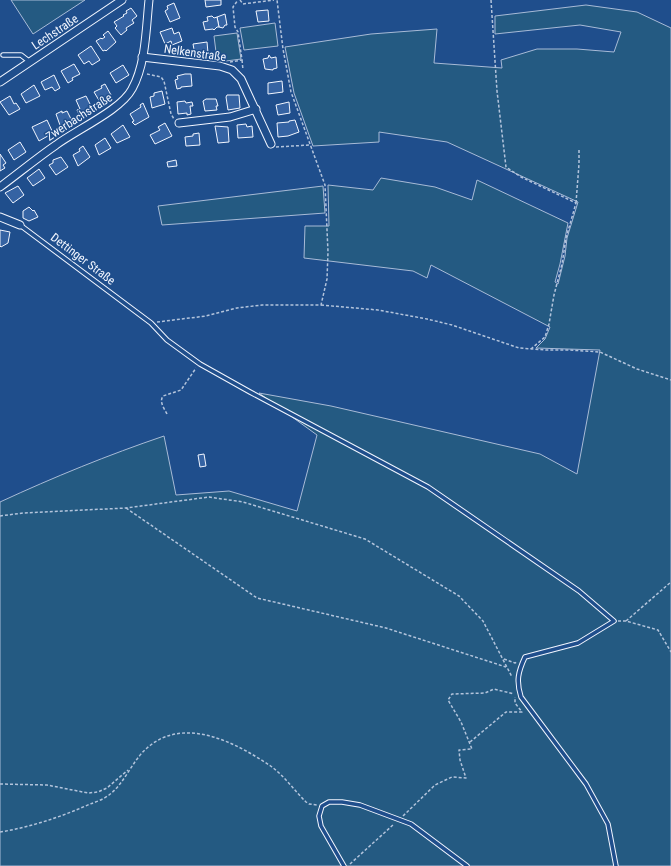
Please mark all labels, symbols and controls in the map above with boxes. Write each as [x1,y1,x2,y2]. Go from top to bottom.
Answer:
street label: Lechstraße [29,11,81,53]
street label: Nelkenstraße [163,42,227,64]
street label: Zwerbachstraße [43,90,115,144]
street label: Dettinger Straße [48,230,118,288]

